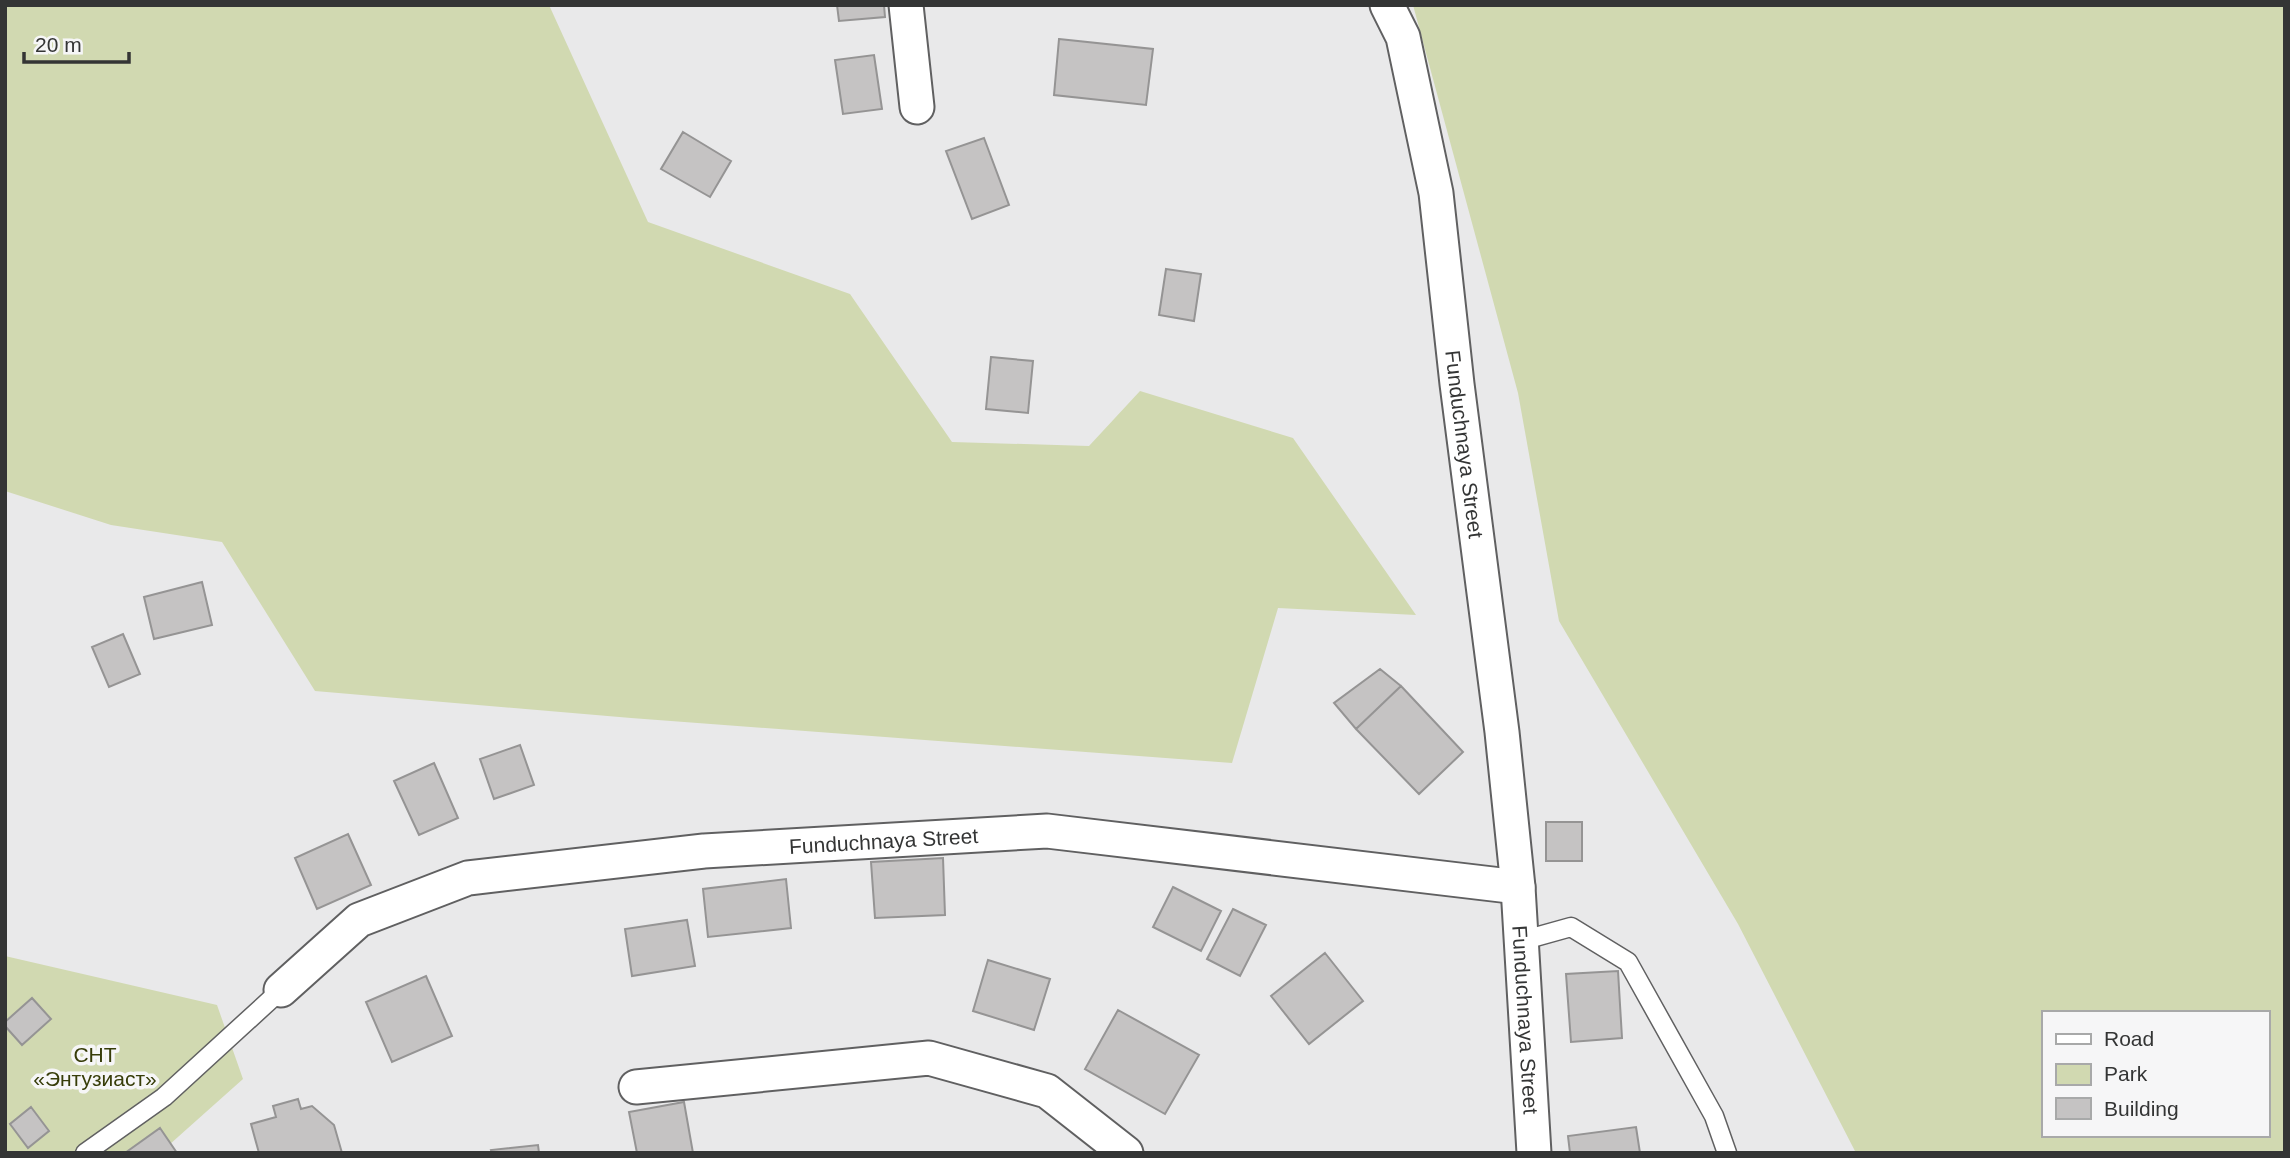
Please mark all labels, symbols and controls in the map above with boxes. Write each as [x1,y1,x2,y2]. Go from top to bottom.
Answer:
scale bar [24,21,130,65]
text: 20 m [35,33,82,56]
street label: Funduchnaya Street [1442,349,1488,540]
street label: Funduchnaya Street [788,824,979,858]
street label: Funduchnaya Street [1509,925,1543,1115]
legend [2042,1011,2269,1137]
text: Road [2104,1027,2154,1050]
park label: СНТ «Энтузиаст» [33,1043,157,1090]
text: Park [2104,1062,2148,1085]
text: Building [2104,1097,2179,1120]

